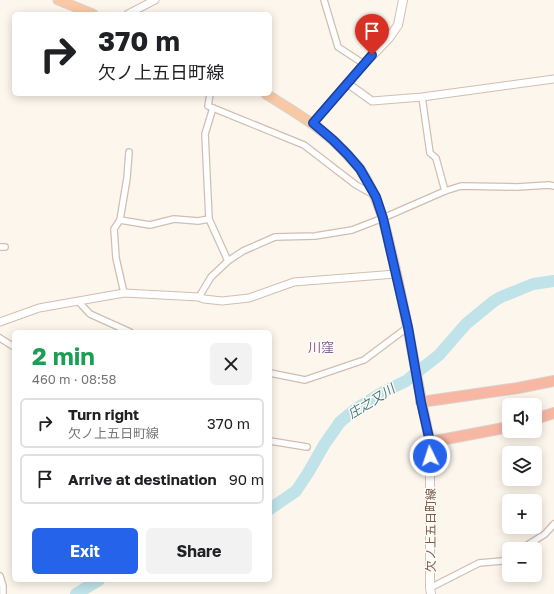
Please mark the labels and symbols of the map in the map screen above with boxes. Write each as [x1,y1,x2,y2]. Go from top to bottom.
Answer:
pin [355,14,389,55]
district label: 川窪 [308,339,334,355]
water label: 庄之又川 [345,379,399,422]
position arrow [409,435,451,477]
street label: 欠ノ上五日町線 [423,488,438,572]

